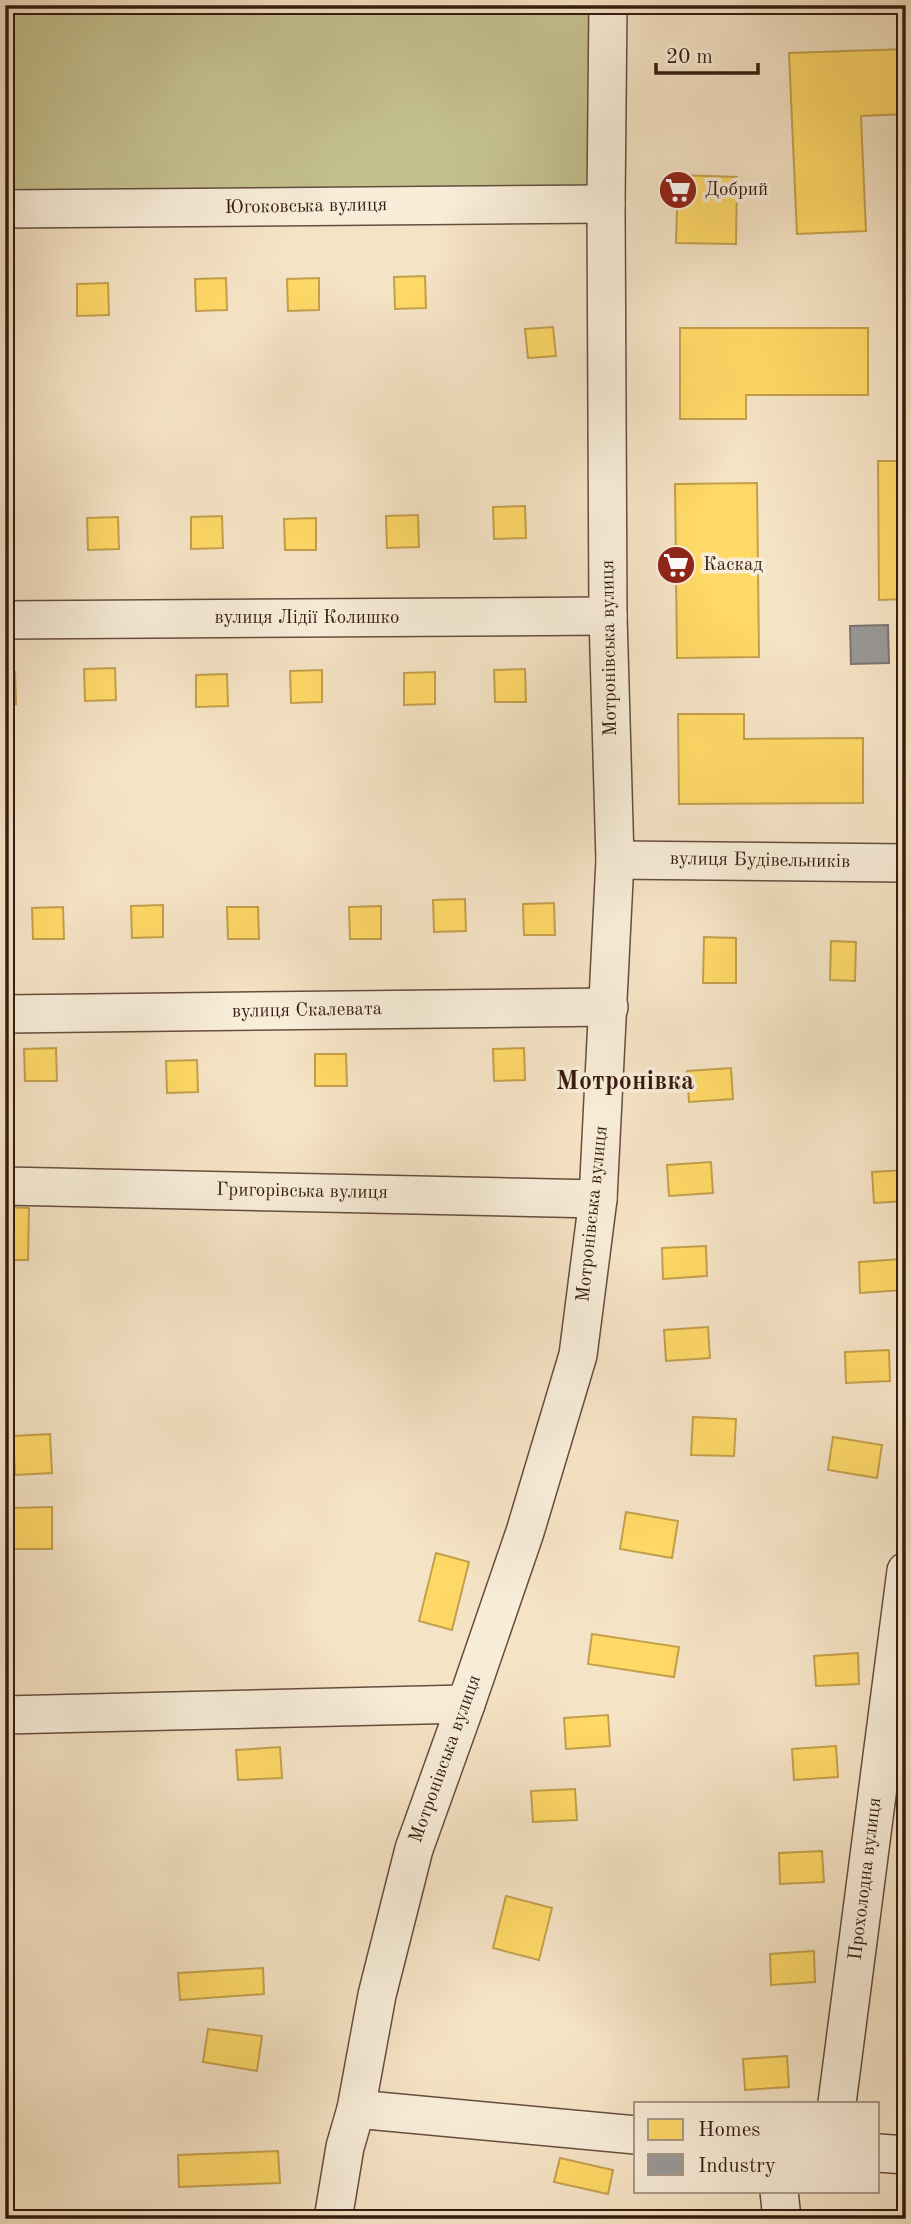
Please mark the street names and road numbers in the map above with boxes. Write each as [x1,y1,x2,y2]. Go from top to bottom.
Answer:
street label: Югоковська вулиця [225,196,387,218]
street label: Мотронівська вулиця [599,559,621,737]
street label: вулиця Лідії Колишко [214,609,400,628]
street label: вулиця Будівельників [670,850,850,872]
street label: вулиця Скалевата [232,1000,383,1022]
street label: Мотронівська вулиця [574,1125,612,1303]
street label: Григорівська вулиця [216,1181,388,1203]
street label: Мотронівська вулиця [407,1673,485,1845]
street label: Прохолодна вулиця [847,1796,885,1961]

